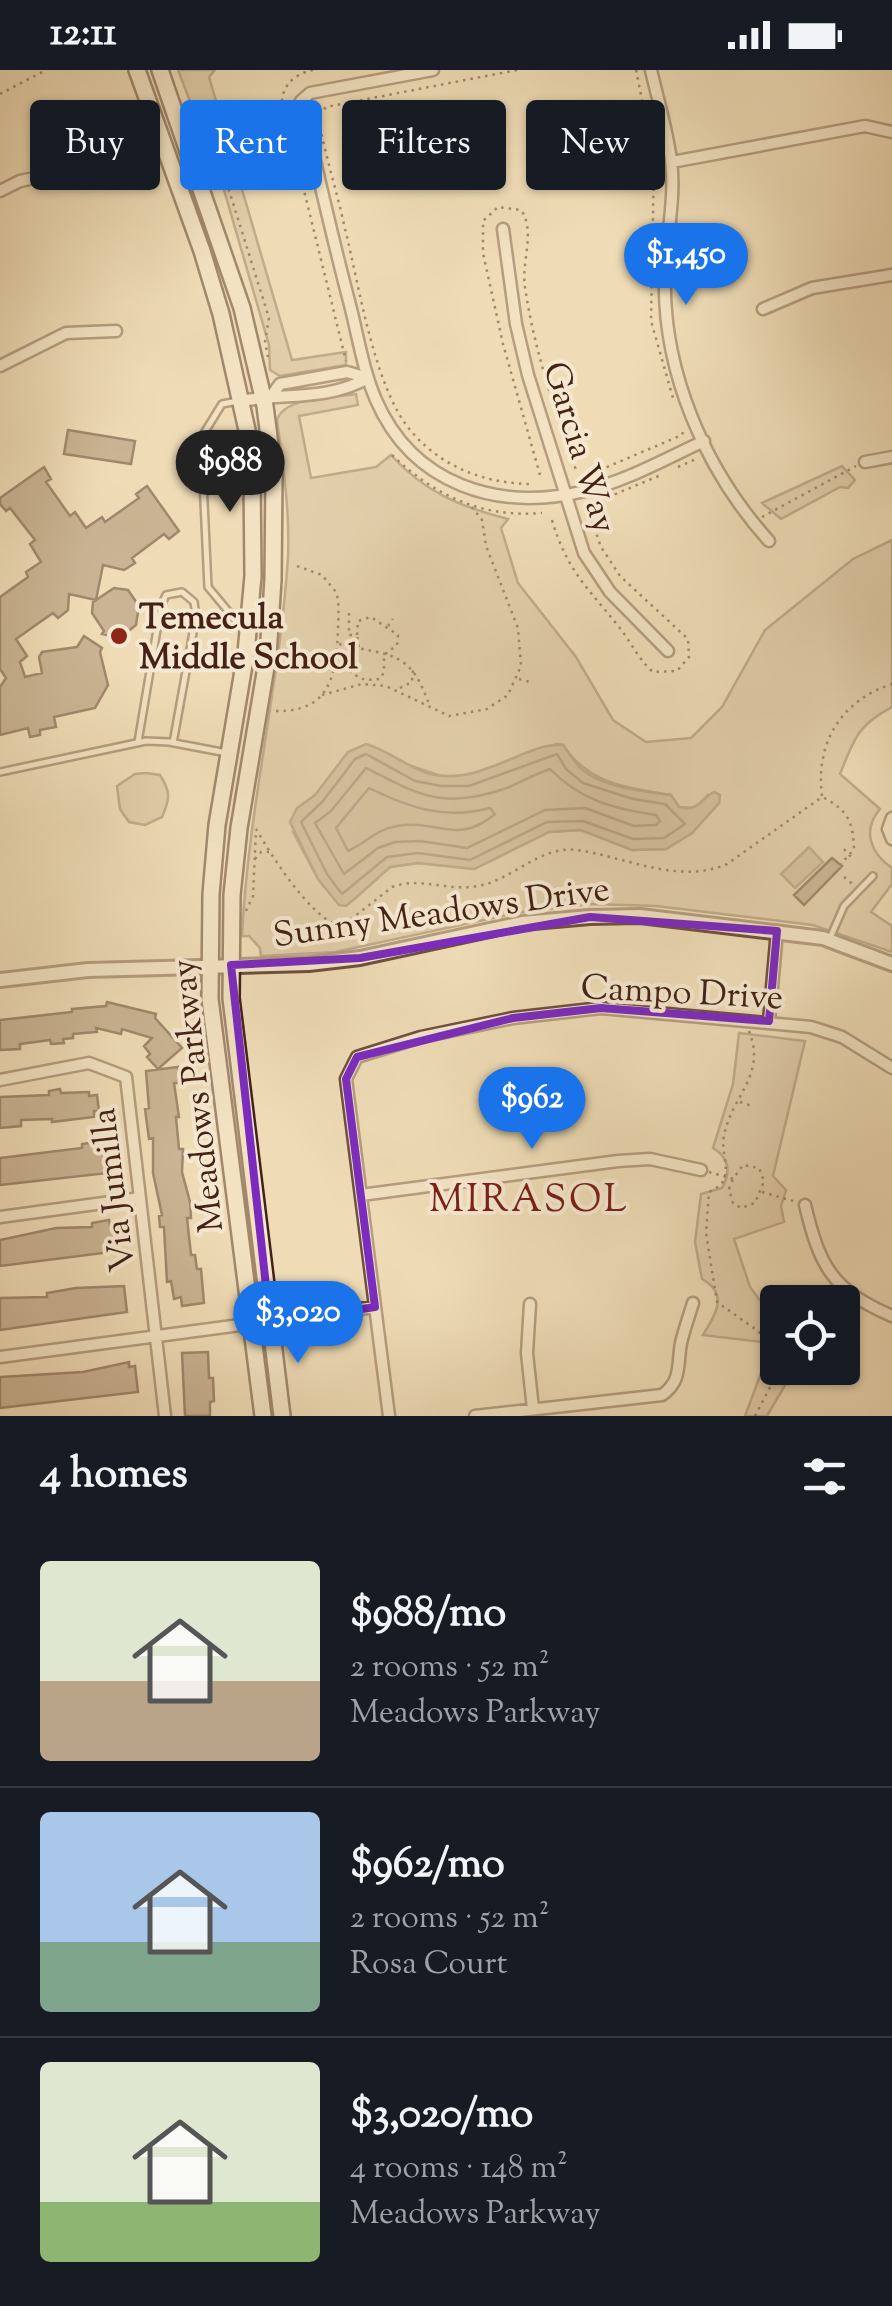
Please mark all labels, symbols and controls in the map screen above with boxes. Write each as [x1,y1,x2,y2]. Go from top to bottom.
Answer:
text: 12:11 [50,8,116,62]
chip: Buy [30,100,160,190]
chip: Rent [180,100,322,190]
chip: Filters [342,100,506,190]
chip: New [526,100,665,190]
pin: $1,450 [605,223,767,308]
text: $1,450 [646,232,726,278]
street label: Garcia Way [527,356,628,540]
pin: $988 [171,430,289,515]
text: $988 [198,439,262,485]
place label: Temecula Middle School [139,594,358,685]
marker: Temecula Middle School [108,625,130,647]
street label: Sunny Meadows Drive [270,866,613,963]
street label: Meadows Parkway [160,957,239,1235]
street label: Campo Drive [579,964,784,1025]
pin: $962 [473,1067,591,1152]
text: $962 [500,1076,564,1122]
street label: Via Jumilla [80,1105,151,1274]
district label: MIRASOL [429,1175,629,1229]
pin: $3,020 [217,1281,379,1366]
map controls [760,1285,860,1385]
button: locate [760,1285,860,1385]
text: $3,020 [255,1290,341,1336]
text: 4 homes [40,1446,188,1506]
icon: filters [797,1449,852,1504]
text: $988/mo [350,1585,506,1645]
icon: home [120,1601,240,1721]
text: 2 rooms · 52 m² [350,1645,550,1691]
text: Meadows Parkway [350,1691,601,1737]
text: $962/mo [350,1836,505,1896]
icon: home [120,1852,240,1972]
text: 2 rooms · 52 m² [350,1896,550,1942]
text: Rosa Court [350,1942,507,1988]
text: $3,020/mo [350,2086,533,2146]
icon: home [120,2102,240,2222]
text: 4 rooms · 148 m² [350,2146,568,2192]
text: Meadows Parkway [350,2192,601,2238]

